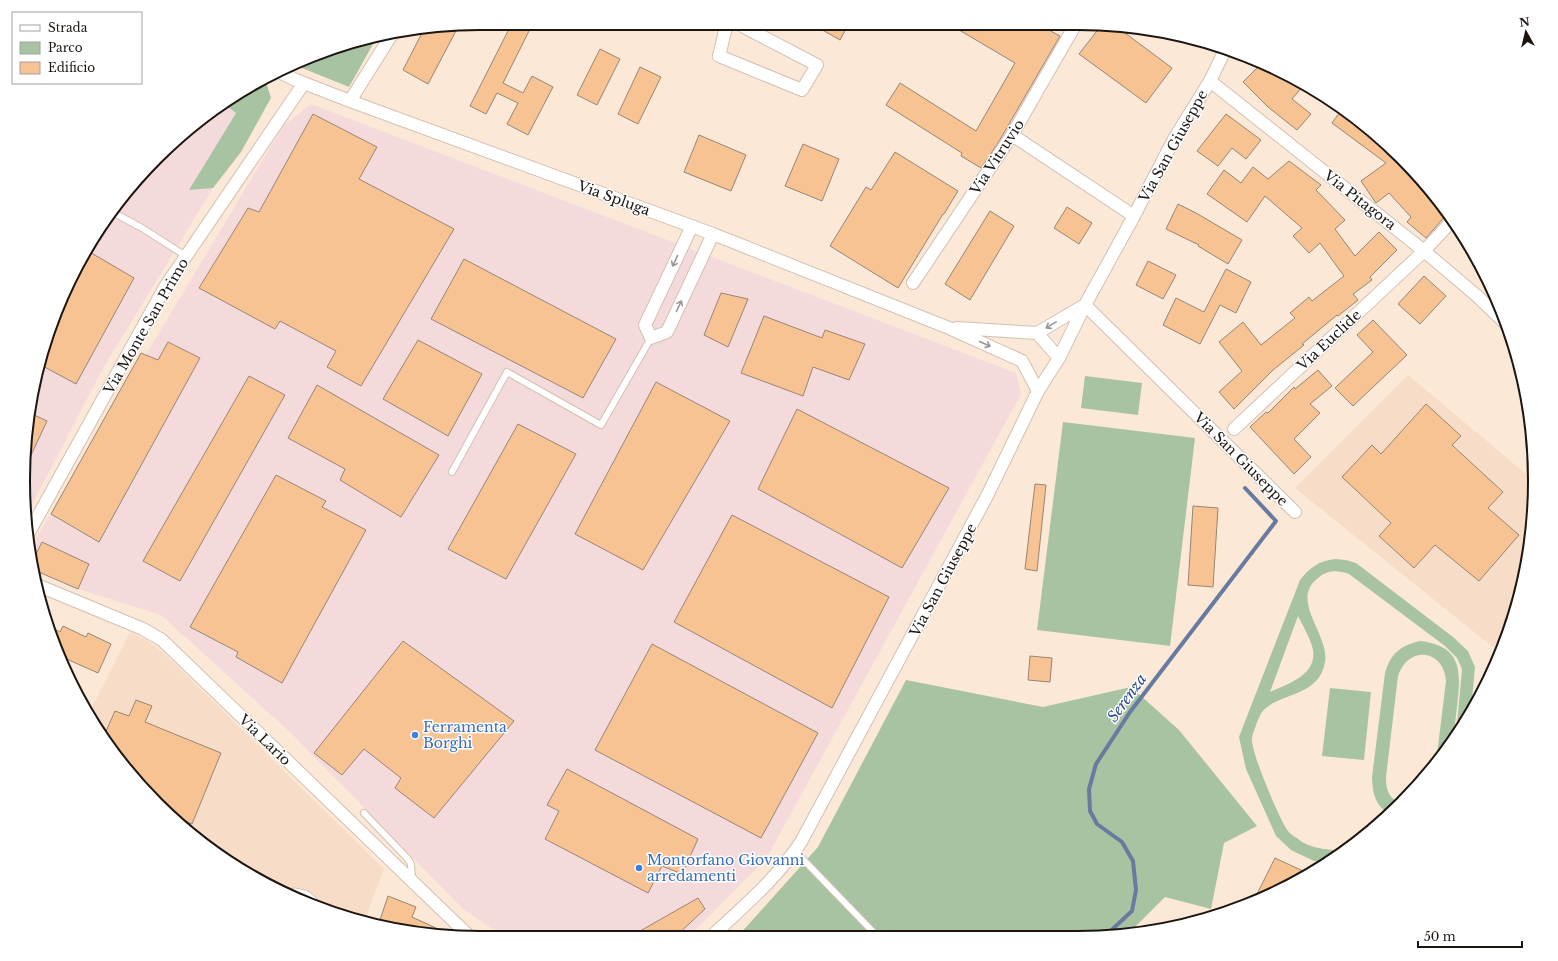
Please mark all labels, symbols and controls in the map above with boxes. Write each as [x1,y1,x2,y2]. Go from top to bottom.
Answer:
legend [12,12,142,84]
north arrow [1506,12,1546,52]
text: N [1519,14,1531,30]
text: Strada [48,20,88,35]
text: Parco [48,40,83,55]
text: Edificio [48,60,95,75]
street label: Via San Giuseppe [1134,87,1211,206]
street label: Via Vitruvio [965,116,1028,199]
street label: Via Pitagora [1320,166,1400,234]
street label: Via Spluga [574,176,653,219]
street label: Via Monte San Primo [99,255,192,398]
one-way arrow [671,255,678,267]
one-way arrow [676,301,683,313]
street label: Via Euclide [1292,306,1365,375]
one-way arrow [1045,321,1057,329]
one-way arrow [978,341,990,348]
street label: Via San Giuseppe [1190,408,1292,510]
street label: Via San Giuseppe [905,520,980,640]
water label: Serenza [1103,670,1150,726]
street label: Via Lario [234,710,295,769]
place label: Ferramenta Borghi [423,718,507,752]
marker: Ferramenta Borghi [410,730,420,740]
place label: Montorfano Giovanni arredamenti [647,851,804,885]
marker: Montorfano Giovanni arredamenti [634,863,644,873]
scale bar [1418,923,1522,949]
text: 50 m [1424,929,1456,944]

